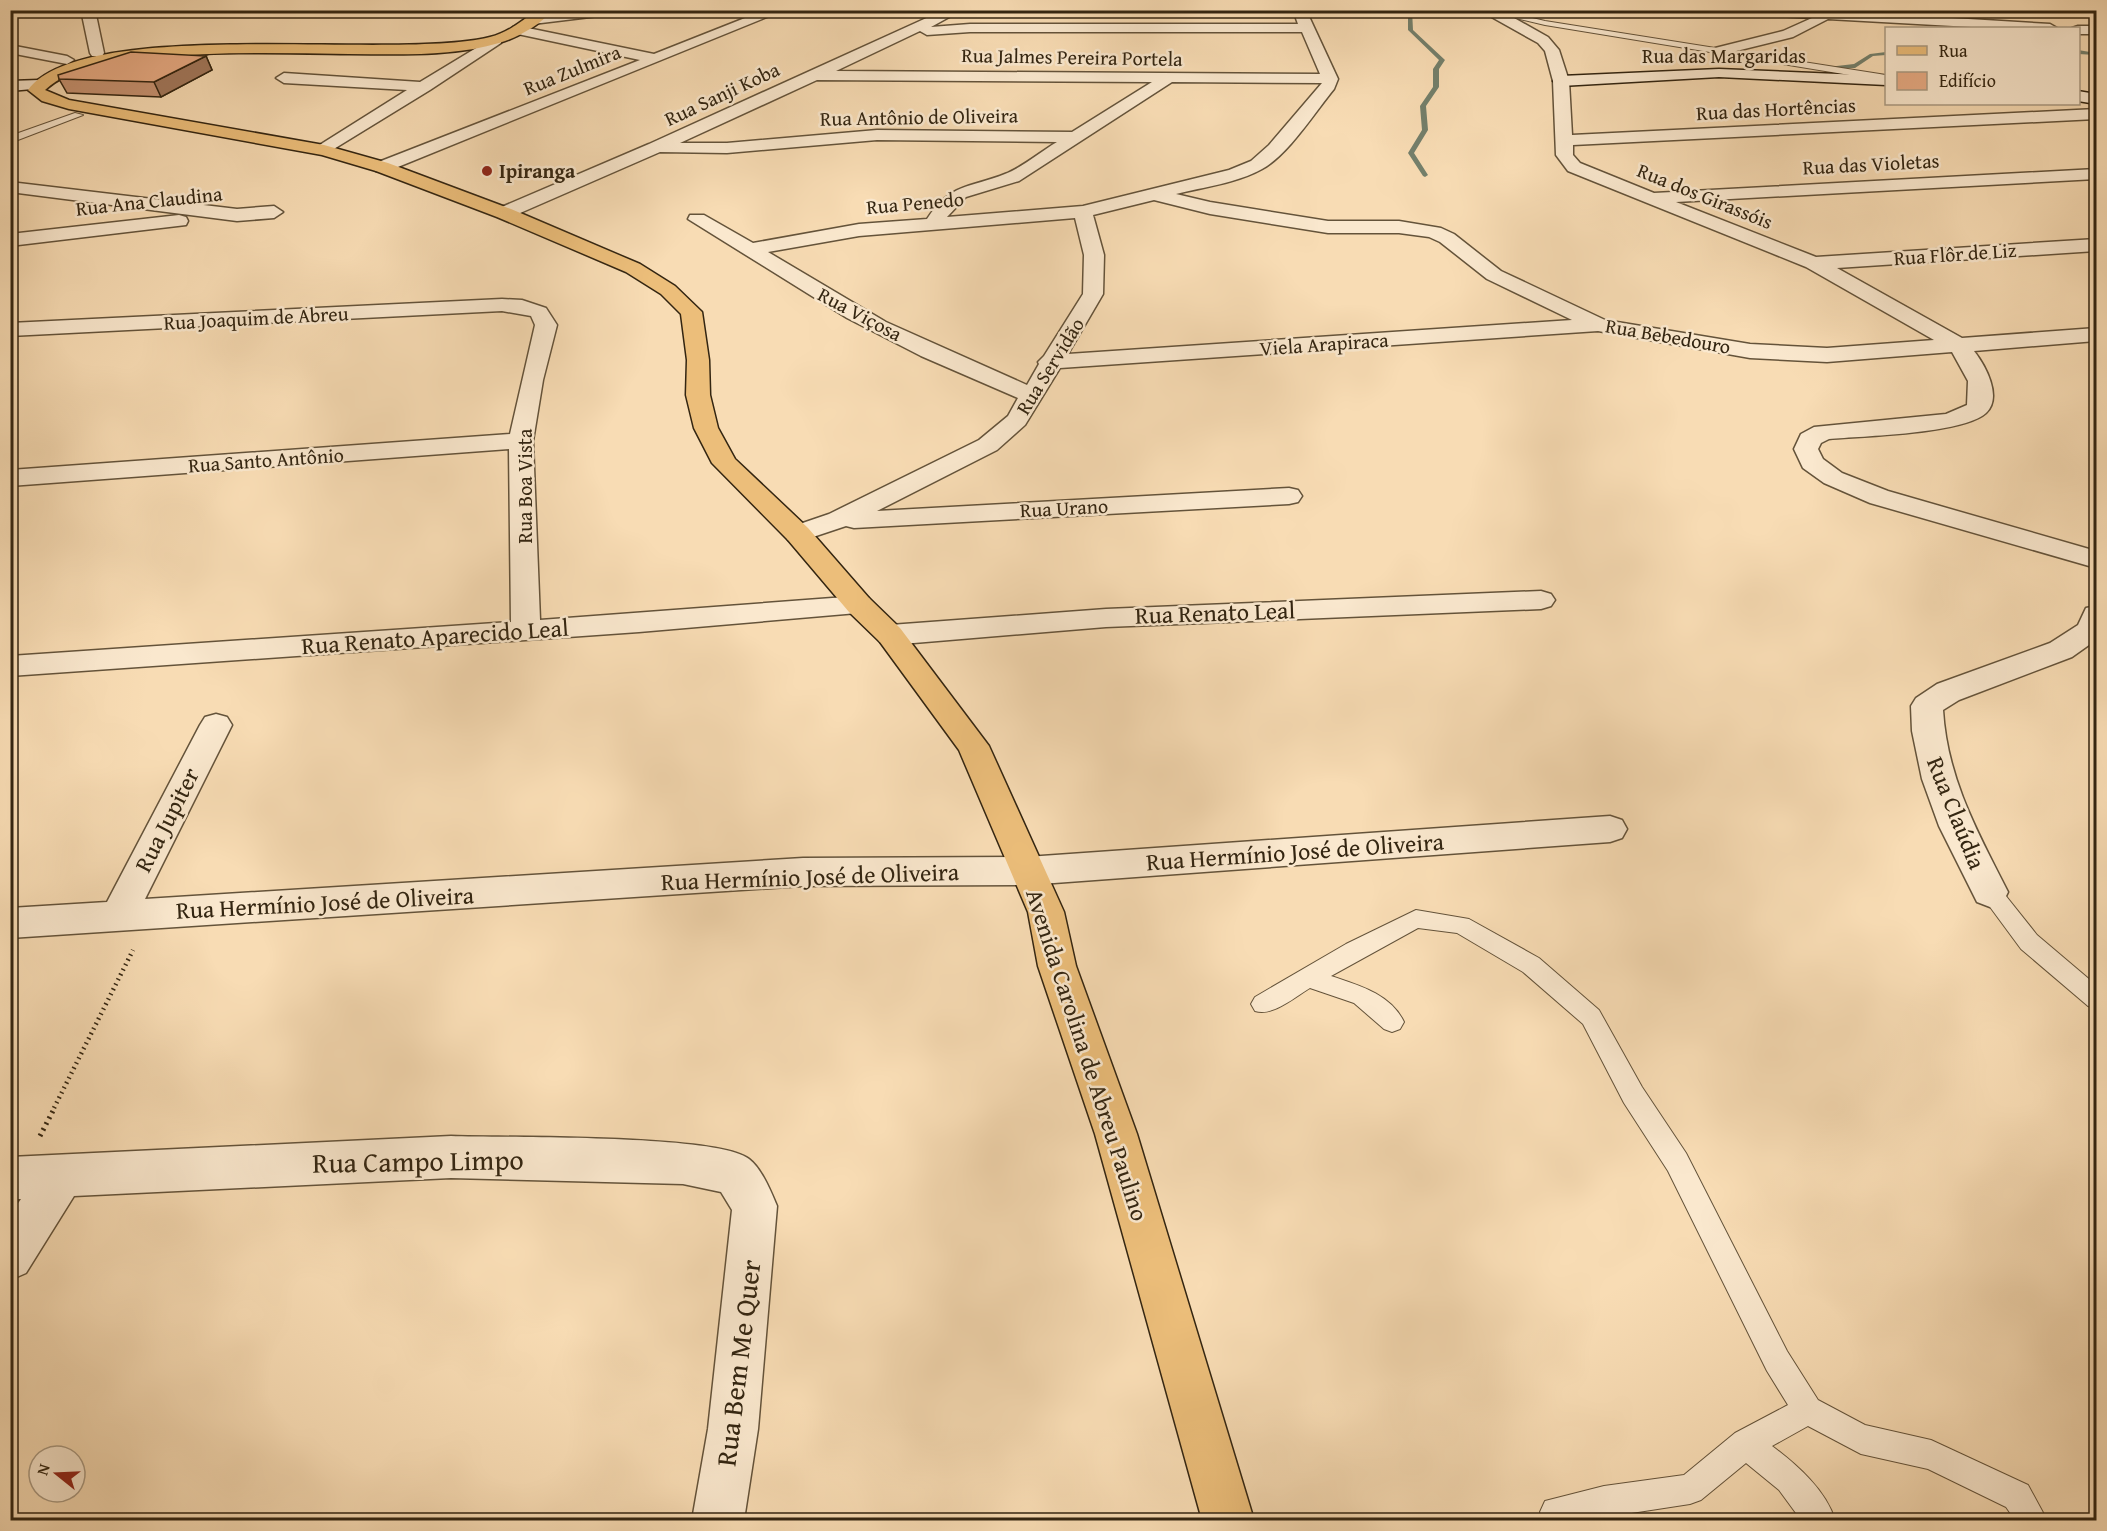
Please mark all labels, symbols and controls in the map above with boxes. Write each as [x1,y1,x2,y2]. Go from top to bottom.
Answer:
legend [1885,27,2080,105]
street label: Rua Zulmira [519,37,625,102]
text: Rua [1939,37,1968,64]
street label: Rua Jalmes Pereira Portela [961,40,1183,73]
street label: Rua das Margaridas [1642,41,1806,70]
street label: Rua Sanji Koba [660,54,785,133]
text: Edifício [1939,67,1996,94]
street label: Rua das Hortências [1695,90,1857,127]
street label: Rua Antônio de Oliveira [820,100,1019,133]
street label: Rua das Violetas [1802,145,1940,182]
street label: Rua dos Girassóis [1633,155,1777,236]
place label: Ipiranga [499,156,576,185]
marker: Ipiranga [480,164,494,178]
street label: Rua Ana Claudina [74,178,224,223]
street label: Rua Penedo [865,184,965,221]
street label: Rua Flôr de Liz [1893,235,2018,272]
street label: Rua Viçosa [813,279,908,348]
street label: Rua Joaquim de Abreu [163,298,349,337]
street label: Rua Bebedouro [1603,310,1733,361]
street label: Rua Servidão [1008,312,1091,420]
street label: Viela Arapiraca [1258,324,1390,362]
street label: Rua Boa Vista [510,428,539,543]
street label: Rua Santo Antônio [187,440,345,479]
street label: Rua Urano [1019,491,1109,524]
street label: Rua Renato Leal [1134,592,1296,633]
street label: Rua Renato Aparecido Leal [300,610,570,663]
street label: Rua Claúdia [1918,751,1995,875]
street label: Rua Jupiter [125,761,208,878]
street label: Rua Hermínio José de Oliveira [1145,824,1446,879]
street label: Rua Hermínio José de Oliveira [660,854,960,899]
street label: Rua Hermínio José de Oliveira [175,877,475,928]
street label: Avenida Carolina de Abreu Paulino [1017,884,1158,1225]
street label: Rua Campo Limpo [312,1138,524,1183]
street label: Rua Bem Me Quer [704,1257,771,1469]
north arrow [27,1444,87,1504]
text: N [30,1460,56,1478]

